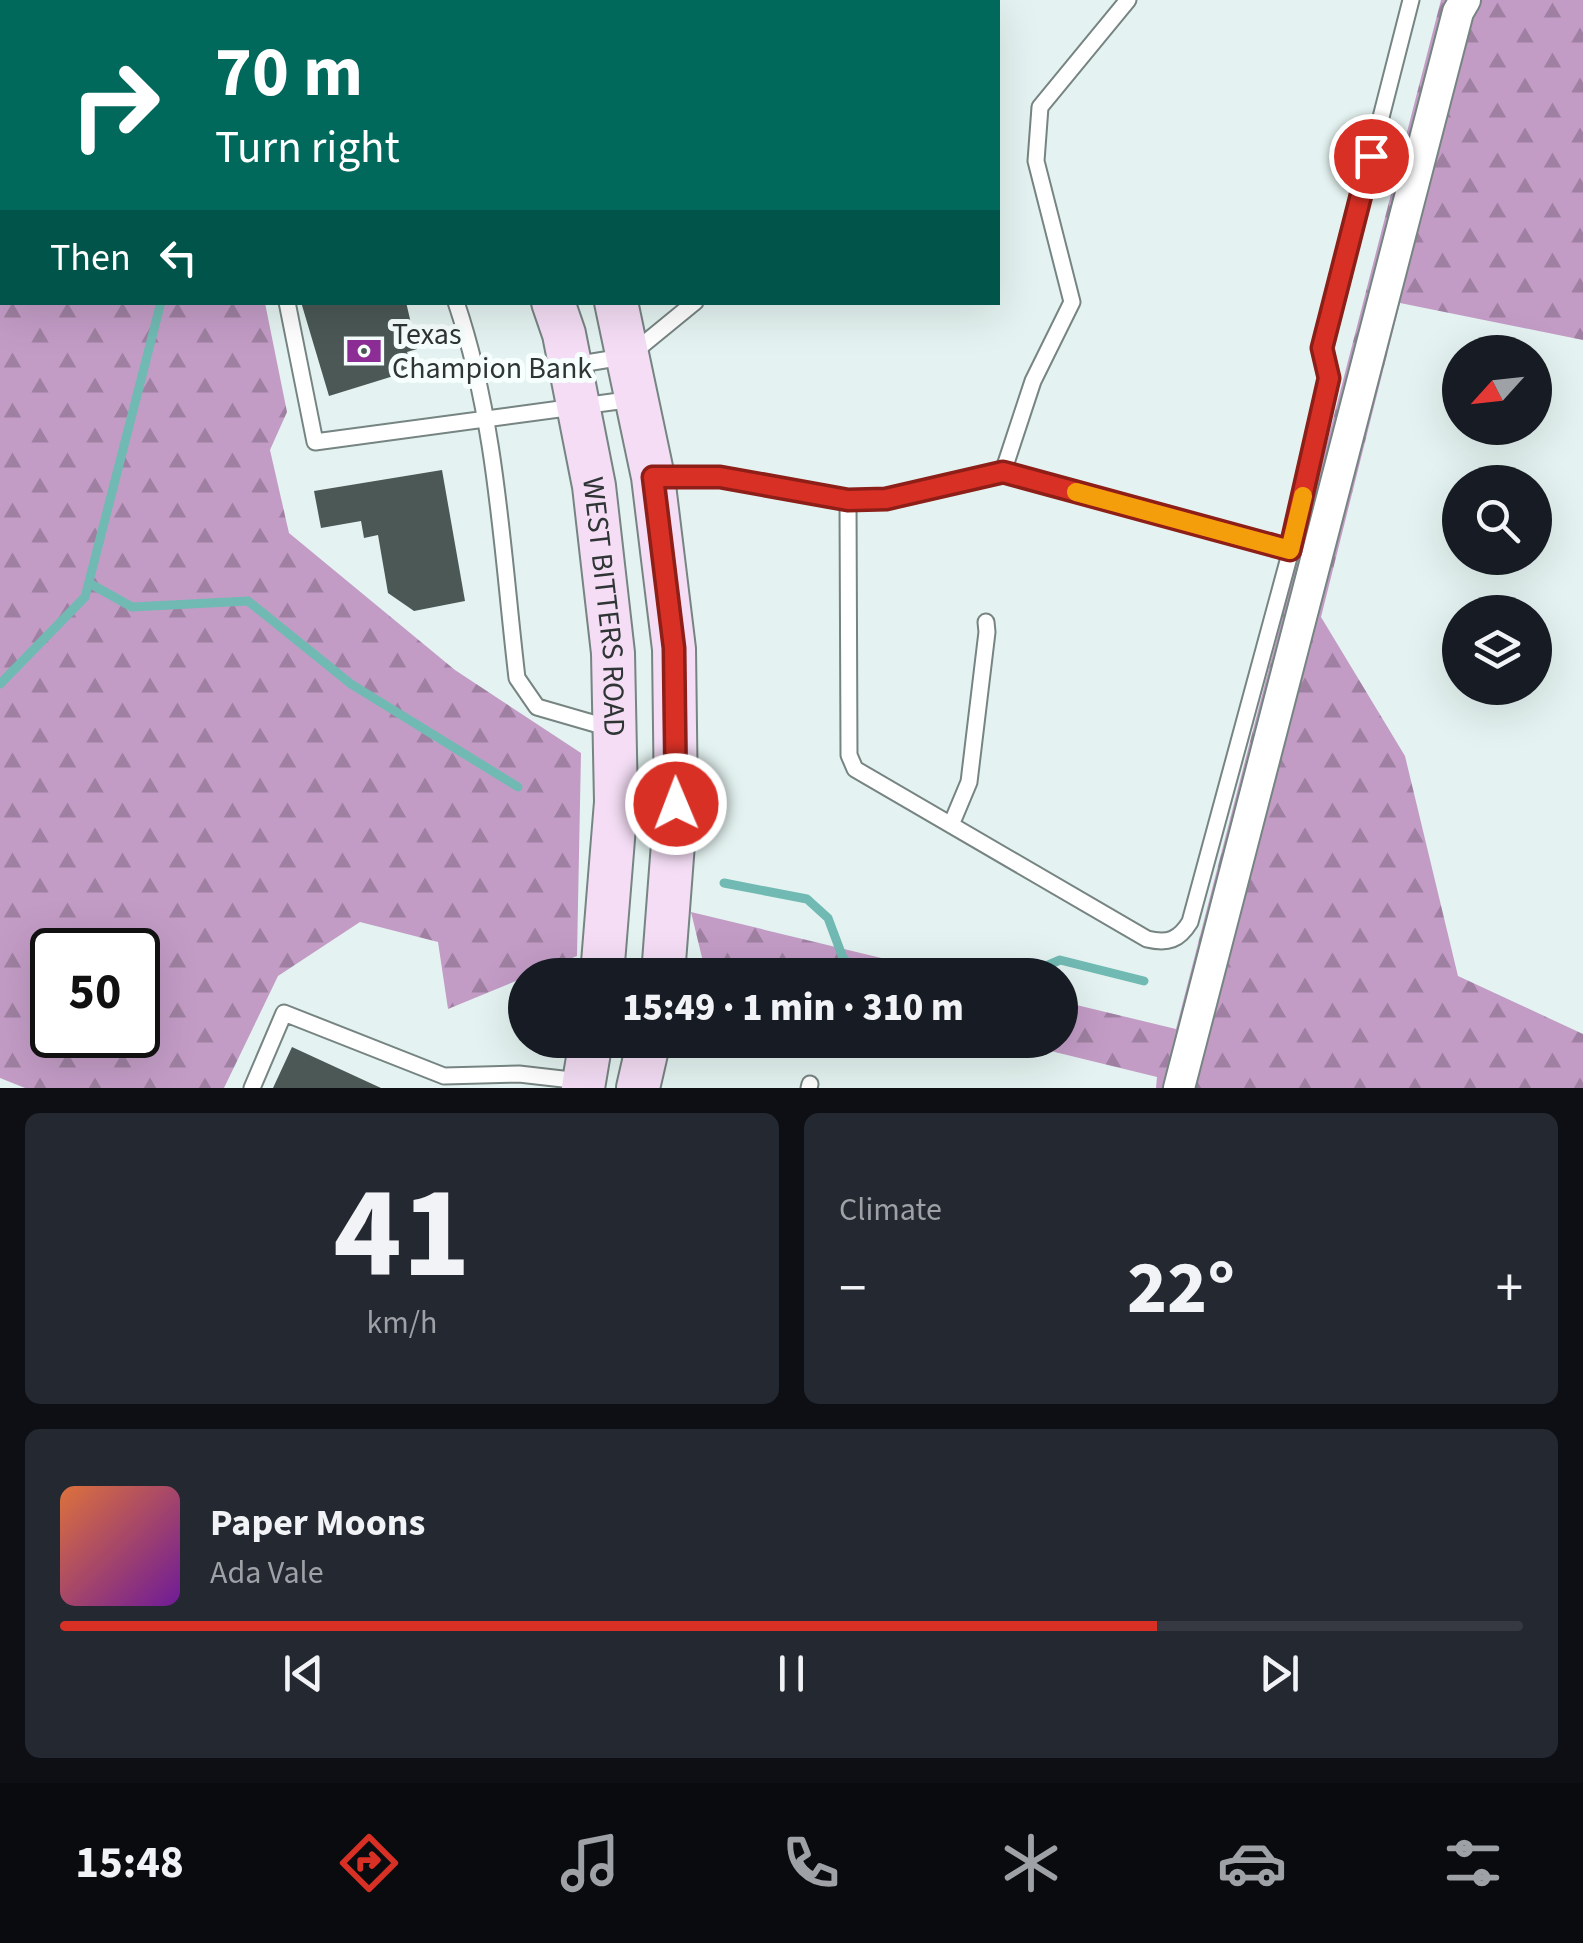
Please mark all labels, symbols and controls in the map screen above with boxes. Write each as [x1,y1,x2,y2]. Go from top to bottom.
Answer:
text: 70 m [215,23,363,123]
icon: right [50,40,180,170]
pin [1329,114,1414,199]
text: Turn right [215,116,400,180]
icon: arrive [1344,129,1399,184]
icon: left [151,230,206,285]
text: Then [50,231,131,285]
place label: Texas Champion Bank [392,313,592,390]
bank icon: Texas Champion Bank [345,332,383,370]
north arrow [1442,335,1552,445]
map controls [1442,335,1552,705]
button: search [1442,465,1552,575]
street label: WEST BITTERS ROAD [572,475,636,737]
button: layers [1442,595,1552,705]
position arrow [624,752,728,856]
speed limit sign: 50 [30,928,160,1058]
text: 15:49 · 1 min · 310 m [622,981,964,1035]
text: 41 [333,1142,471,1327]
text: Climate [839,1187,942,1233]
text: 22° [1127,1235,1235,1342]
text: − [839,1250,866,1328]
text: + [1496,1250,1523,1328]
text: km/h [367,1300,437,1346]
text: Paper Moons [210,1496,425,1550]
text: Ada Vale [210,1550,324,1596]
icon: previous [276,1646,331,1701]
icon: pause [764,1646,819,1701]
icon: next [1252,1646,1307,1701]
icon: directions [334,1828,404,1898]
icon: music [555,1828,625,1898]
icon: phone [776,1828,846,1898]
icon: climate [996,1828,1066,1898]
icon: car [1217,1828,1287,1898]
icon: filters [1438,1828,1508,1898]
text: 15:48 [75,1831,184,1895]

